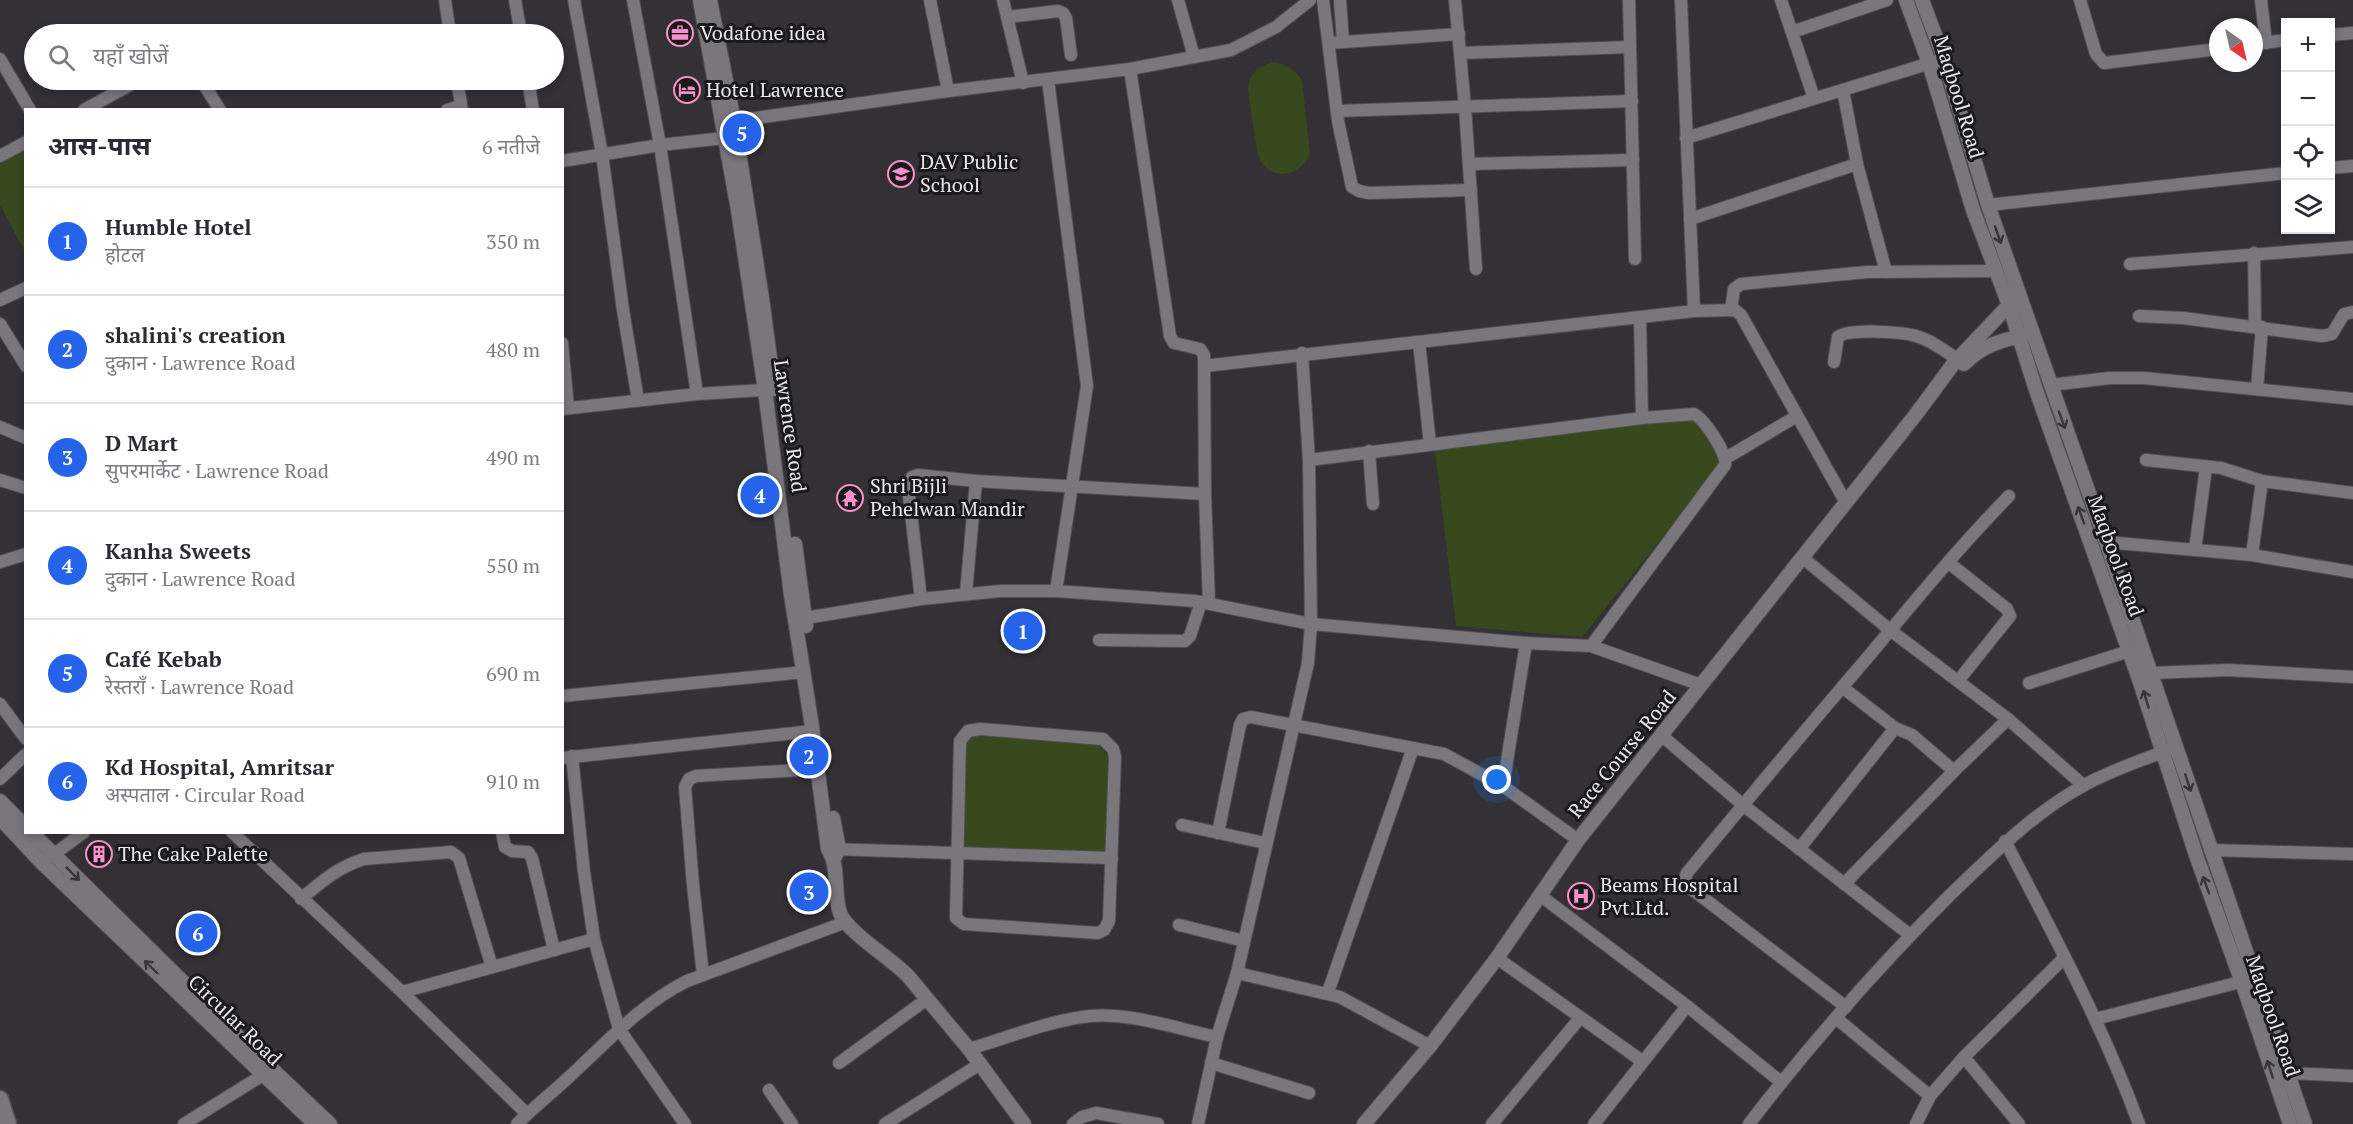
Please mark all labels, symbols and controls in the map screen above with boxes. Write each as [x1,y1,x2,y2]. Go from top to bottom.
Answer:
office icon: Vodafone idea [665,18,695,48]
north arrow [2209,18,2263,72]
map controls [2281,18,2335,234]
button: + [2281,18,2335,72]
place label: Vodafone idea [700,19,826,46]
search box [24,24,564,90]
street label: Maqbool Road [1928,32,1991,161]
icon: search [45,41,78,74]
text: यहाँ खोजें [93,41,169,70]
button: − [2281,72,2335,126]
hotel icon: Hotel Lawrence [672,75,702,105]
place label: Hotel Lawrence [706,76,844,103]
pin: 5 [722,110,762,156]
button: locate [2281,126,2335,180]
text: आस-पास [48,128,151,162]
text: 6 नतीजे [482,133,540,160]
place label: DAV Public School [920,148,1018,198]
school or university icon: DAV Public School [886,159,916,189]
button: layers [2281,180,2335,234]
text: Humble Hotel [105,212,252,241]
one-way arrow [1993,226,2004,245]
text: 1 [62,228,73,255]
text: 350 m [486,228,540,255]
text: होटल [105,241,144,268]
text: shalini's creation [105,320,286,349]
text: 2 [62,336,73,363]
text: 480 m [486,336,540,363]
text: दुकान · Lawrence Road [105,349,296,376]
street label: Lawrence Road [768,358,813,494]
one-way arrow [2058,410,2069,428]
text: D Mart [105,428,178,457]
text: 3 [62,444,73,471]
text: 490 m [486,444,540,471]
text: सुपरमार्केट · Lawrence Road [105,457,329,484]
pin: 4 [740,472,780,518]
place label: Shri Bijli Pehelwan Mandir [870,472,1025,522]
temple icon: Shri Bijli Pehelwan Mandir [835,483,865,513]
street label: Maqbool Road [2082,492,2151,620]
one-way arrow [2074,507,2085,525]
text: Kanha Sweets [105,536,251,565]
text: 4 [62,552,73,579]
text: 550 m [486,552,540,579]
text: दुकान · Lawrence Road [105,565,296,592]
pin: 1 [1004,608,1042,654]
text: Café Kebab [105,644,222,673]
text: 5 [62,660,73,687]
text: 690 m [486,660,540,687]
text: रेस्तराँ · Lawrence Road [105,673,294,700]
street label: Race Course Road [1562,684,1682,823]
one-way arrow [2139,690,2150,709]
pin: 2 [790,734,828,778]
text: Kd Hospital, Amritsar [105,752,334,781]
your location [1482,765,1511,794]
text: 6 [62,768,73,795]
text: 910 m [486,768,540,795]
one-way arrow [2183,773,2194,791]
text: अस्पताल · Circular Road [105,781,305,808]
building icon: The Cake Palette [84,839,114,869]
place label: The Cake Palette [118,840,268,867]
one-way arrow [65,866,80,881]
pin: 3 [790,870,828,914]
place label: Beams Hospital Pvt.Ltd. [1600,871,1738,921]
one-way arrow [2200,876,2211,894]
hospital icon: Beams Hospital Pvt.Ltd. [1566,881,1596,911]
pin: 6 [178,910,218,956]
street label: Maqbool Road [2240,951,2307,1080]
one-way arrow [144,960,159,975]
street label: Circular Road [183,968,288,1071]
one-way arrow [2264,1060,2275,1079]

